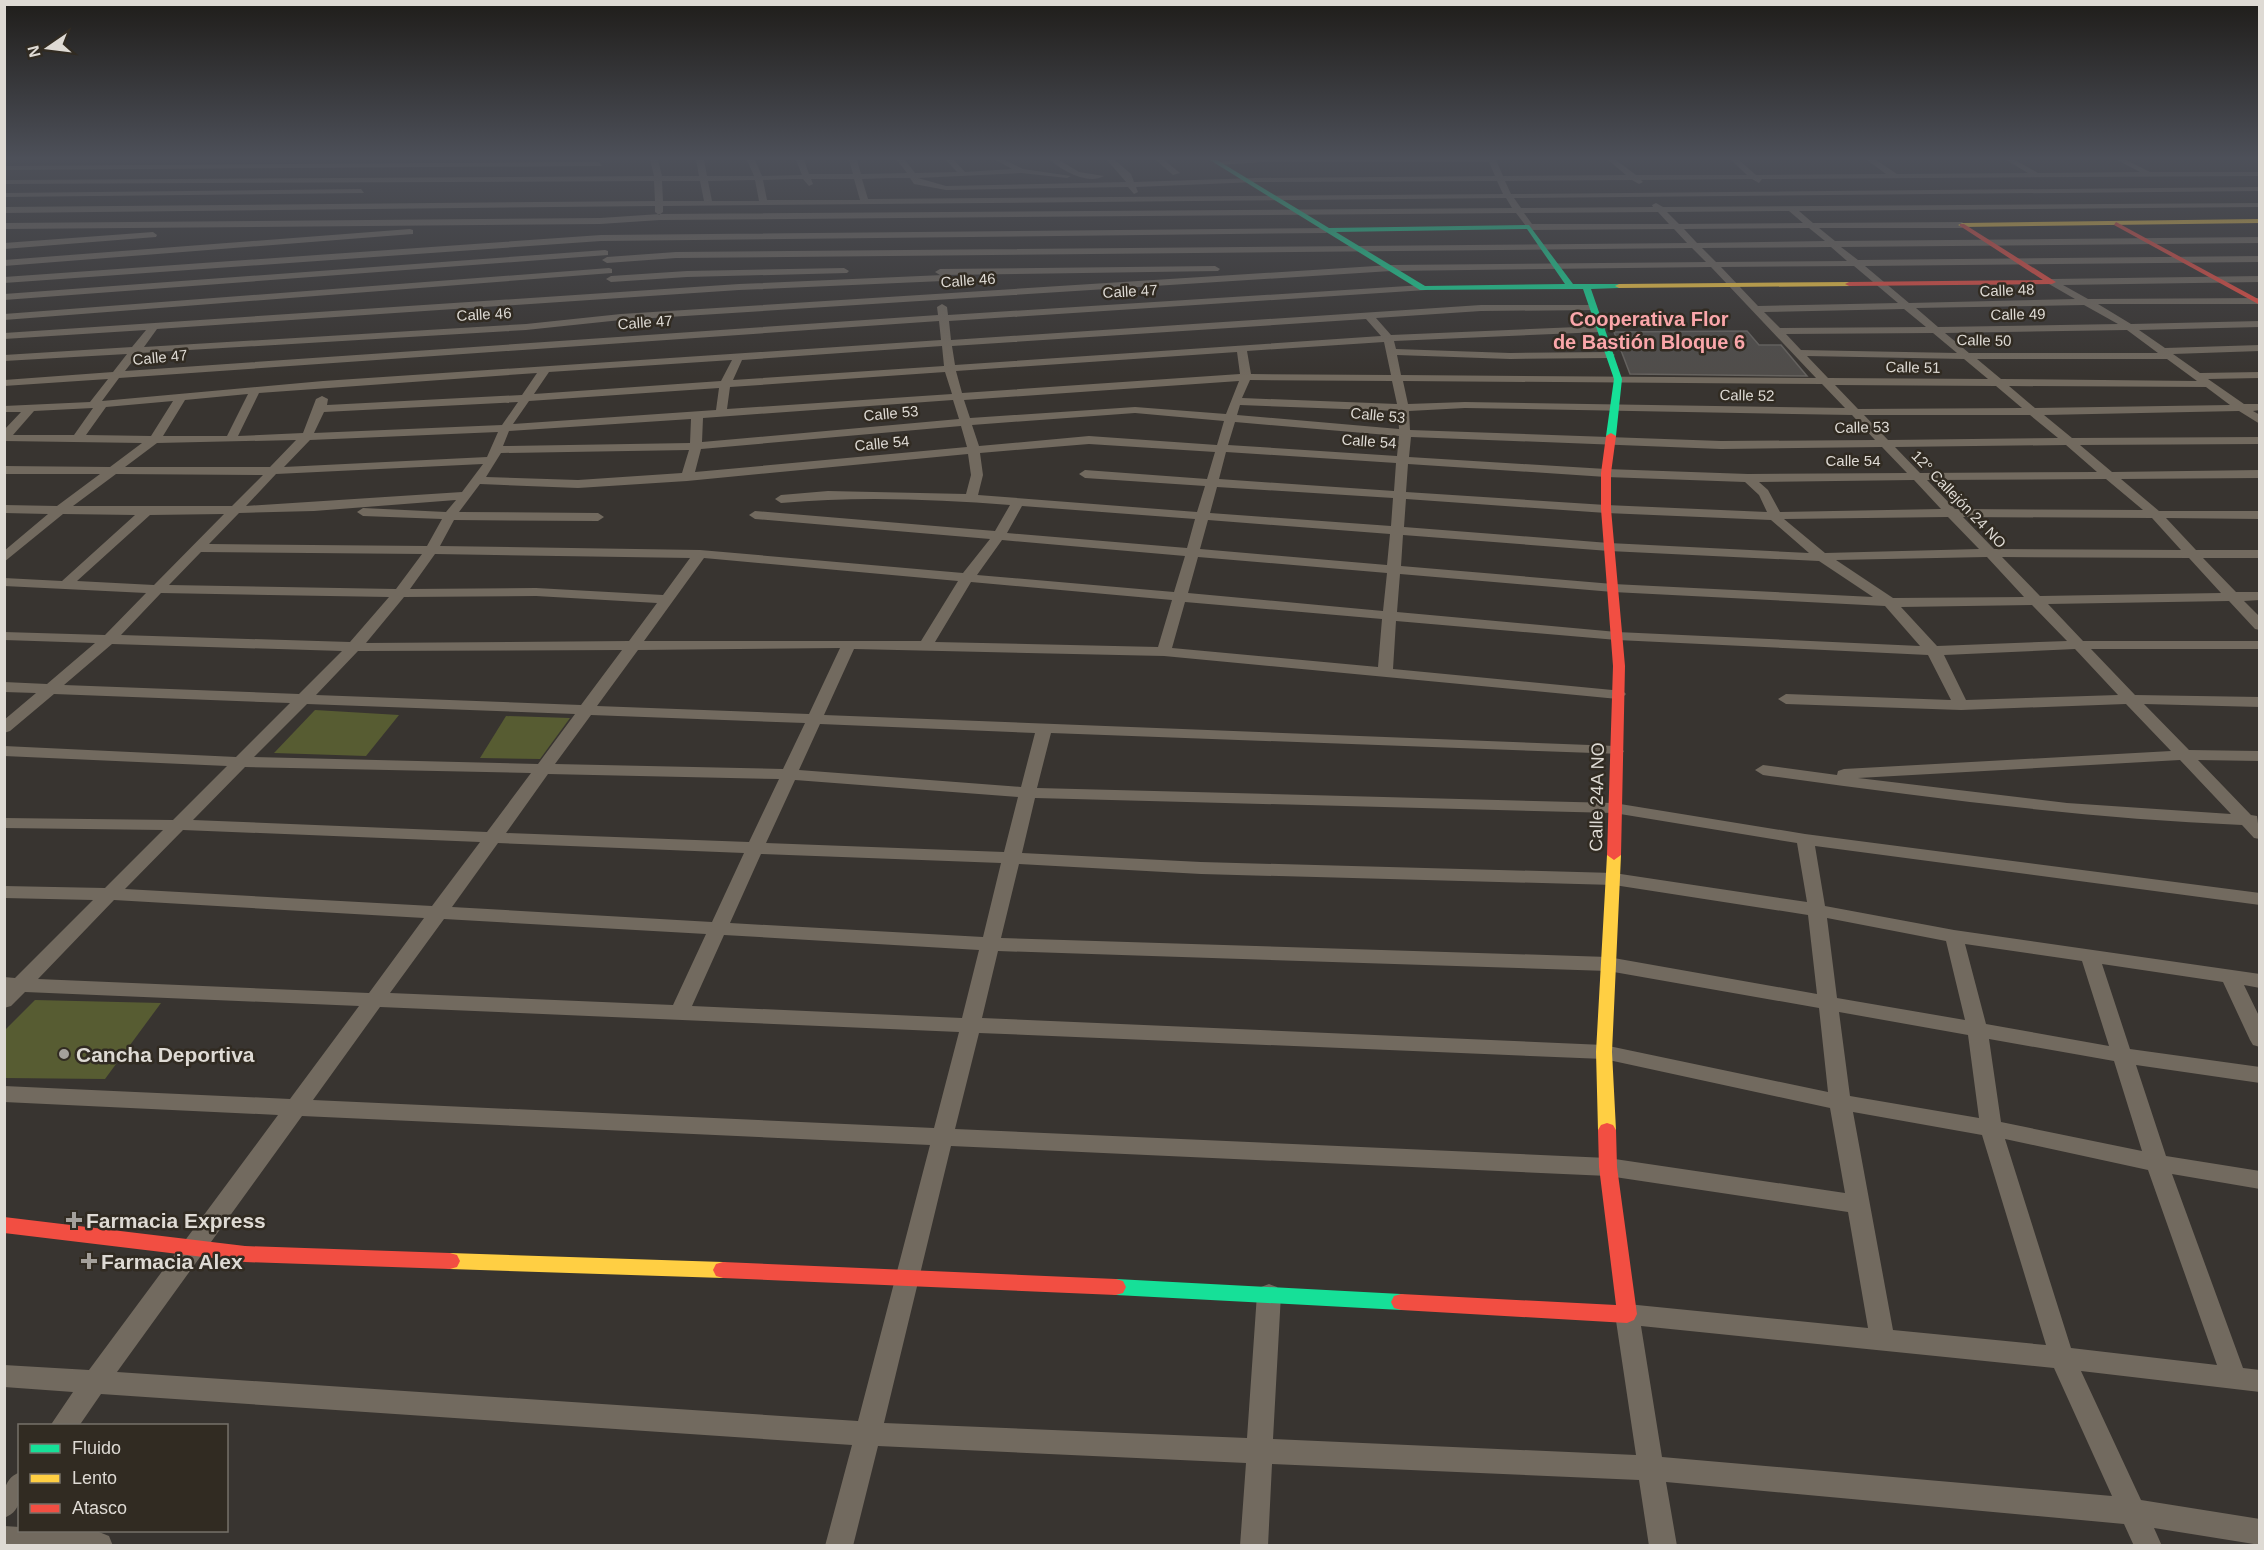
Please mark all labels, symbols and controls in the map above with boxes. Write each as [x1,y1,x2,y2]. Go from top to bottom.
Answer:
north arrow [18,18,78,78]
text: N [24,44,44,59]
street label: Calle 46 [940,270,996,290]
street label: Calle 47 [1102,281,1158,301]
street label: Calle 48 [1979,281,2035,299]
street label: Calle 46 [456,304,512,324]
street label: Calle 49 [1990,305,2046,323]
district label: Cooperativa Flor de Bastión Bloque 6 [1553,308,1745,353]
street label: Calle 47 [617,312,673,332]
street label: Calle 50 [1956,331,2012,349]
street label: Calle 47 [132,346,188,368]
street label: Calle 51 [1885,358,1941,376]
street label: Calle 52 [1719,386,1775,404]
street label: Calle 53 [863,402,919,424]
street label: Calle 53 [1350,404,1406,426]
street label: Calle 53 [1834,418,1890,436]
street label: Calle 54 [1341,431,1397,451]
street label: Calle 54 [854,432,910,454]
street label: 12° Callejón 24 NO [1908,447,2010,551]
street label: Calle 54 [1825,452,1881,469]
street label: Calle 24A NO [1586,742,1608,852]
place label: Cancha Deportiva [76,1043,255,1066]
marker: Cancha Deportiva [57,1047,71,1061]
place label: Farmacia Express [86,1209,266,1232]
marker: Farmacia Express [67,1213,81,1227]
place label: Farmacia Alex [101,1250,243,1273]
marker: Farmacia Alex [82,1254,96,1268]
legend [18,1424,228,1532]
text: Fluido [72,1438,121,1458]
text: Lento [72,1468,117,1488]
text: Atasco [72,1498,127,1518]

